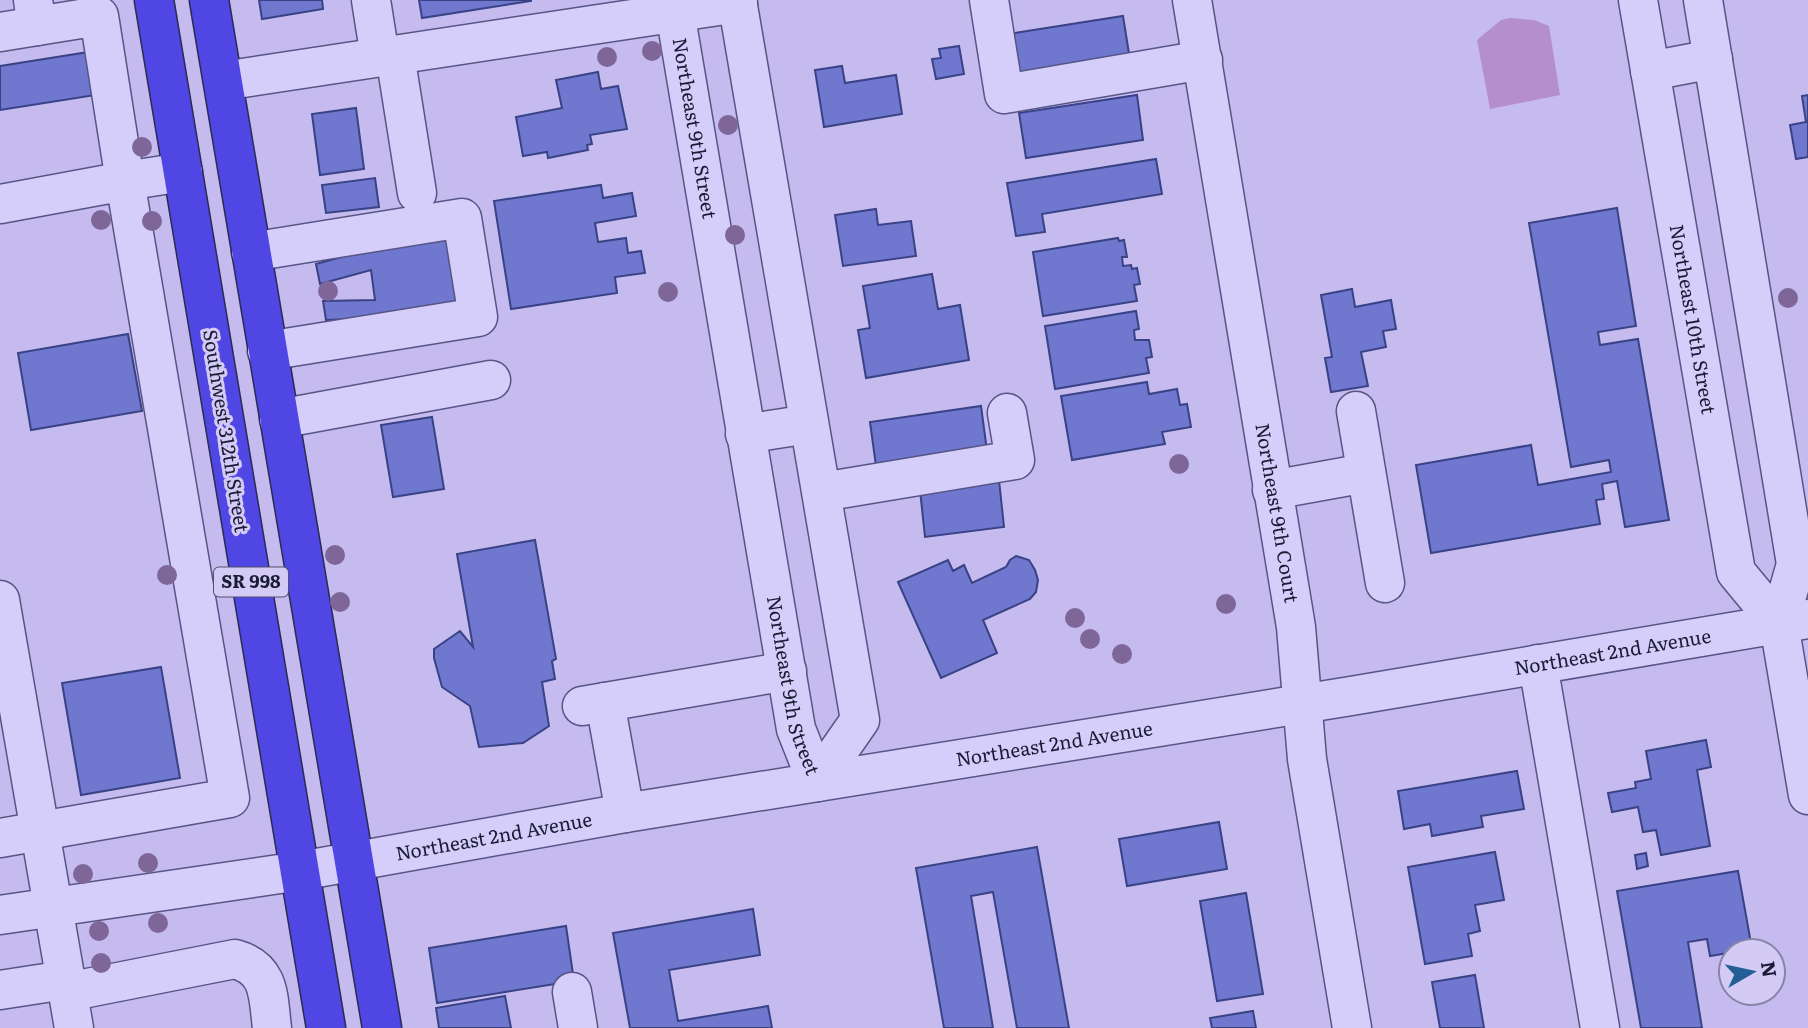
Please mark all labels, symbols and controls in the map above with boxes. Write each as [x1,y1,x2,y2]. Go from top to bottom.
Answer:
street label: Northeast 9th Street [667,35,725,221]
street label: Northeast 10th Street [1664,222,1724,417]
street label: Southwest 312th Street [197,327,257,535]
street label: Northeast 9th Court [1249,421,1307,605]
road number: SR 998 [214,568,288,596]
street label: Northeast 9th Street [761,593,828,779]
street label: Northeast 2nd Avenue [1512,621,1713,681]
street label: Northeast 2nd Avenue [953,713,1155,773]
street label: Northeast 2nd Avenue [393,804,594,867]
north arrow [1717,937,1787,1007]
text: N [1755,959,1785,979]

